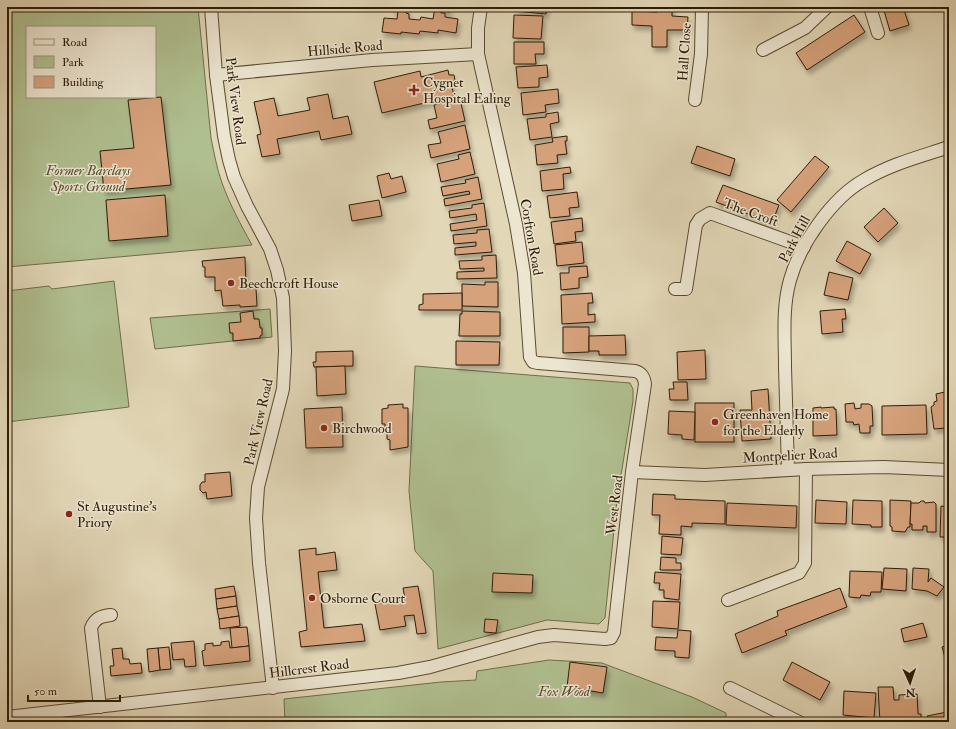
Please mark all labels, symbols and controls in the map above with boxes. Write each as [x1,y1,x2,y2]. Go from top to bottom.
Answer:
street label: Hall Close [674,22,695,82]
legend [26,26,156,98]
text: Road [62,35,87,50]
street label: Hillside Road [307,37,384,60]
text: Park [62,55,84,70]
street label: Park View Road [222,56,249,146]
place label: Cygnet Hospital Ealing [423,74,512,108]
text: Building [62,75,105,90]
marker: Cygnet Hospital Ealing [408,84,420,96]
park label: Former Barclays Sports Ground [45,162,132,195]
street label: The Croft [721,195,781,230]
street label: Corfton Road [516,197,547,277]
street label: Park Hill [775,212,814,266]
place label: Beechcroft House [239,275,339,292]
marker: Beechcroft House [226,278,236,288]
street label: Park View Road [240,377,277,467]
place label: Greenhaven Home for the Elderly [723,406,829,440]
marker: Greenhaven Home for the Elderly [710,417,720,427]
place label: Birchwood [332,420,392,437]
marker: Birchwood [319,423,329,433]
street label: Montpelier Road [742,445,838,467]
street label: West Road [602,474,627,537]
place label: St Augustine's Priory [77,498,157,532]
marker: St Augustine's Priory [64,509,74,519]
place label: Osborne Court [320,590,405,607]
marker: Osborne Court [307,593,317,603]
street label: Hillcrest Road [268,655,350,682]
north arrow [890,663,930,703]
scale bar [28,677,120,703]
park label: Fox Wood [537,683,591,700]
text: 50 m [34,684,58,699]
text: N [904,686,917,699]

